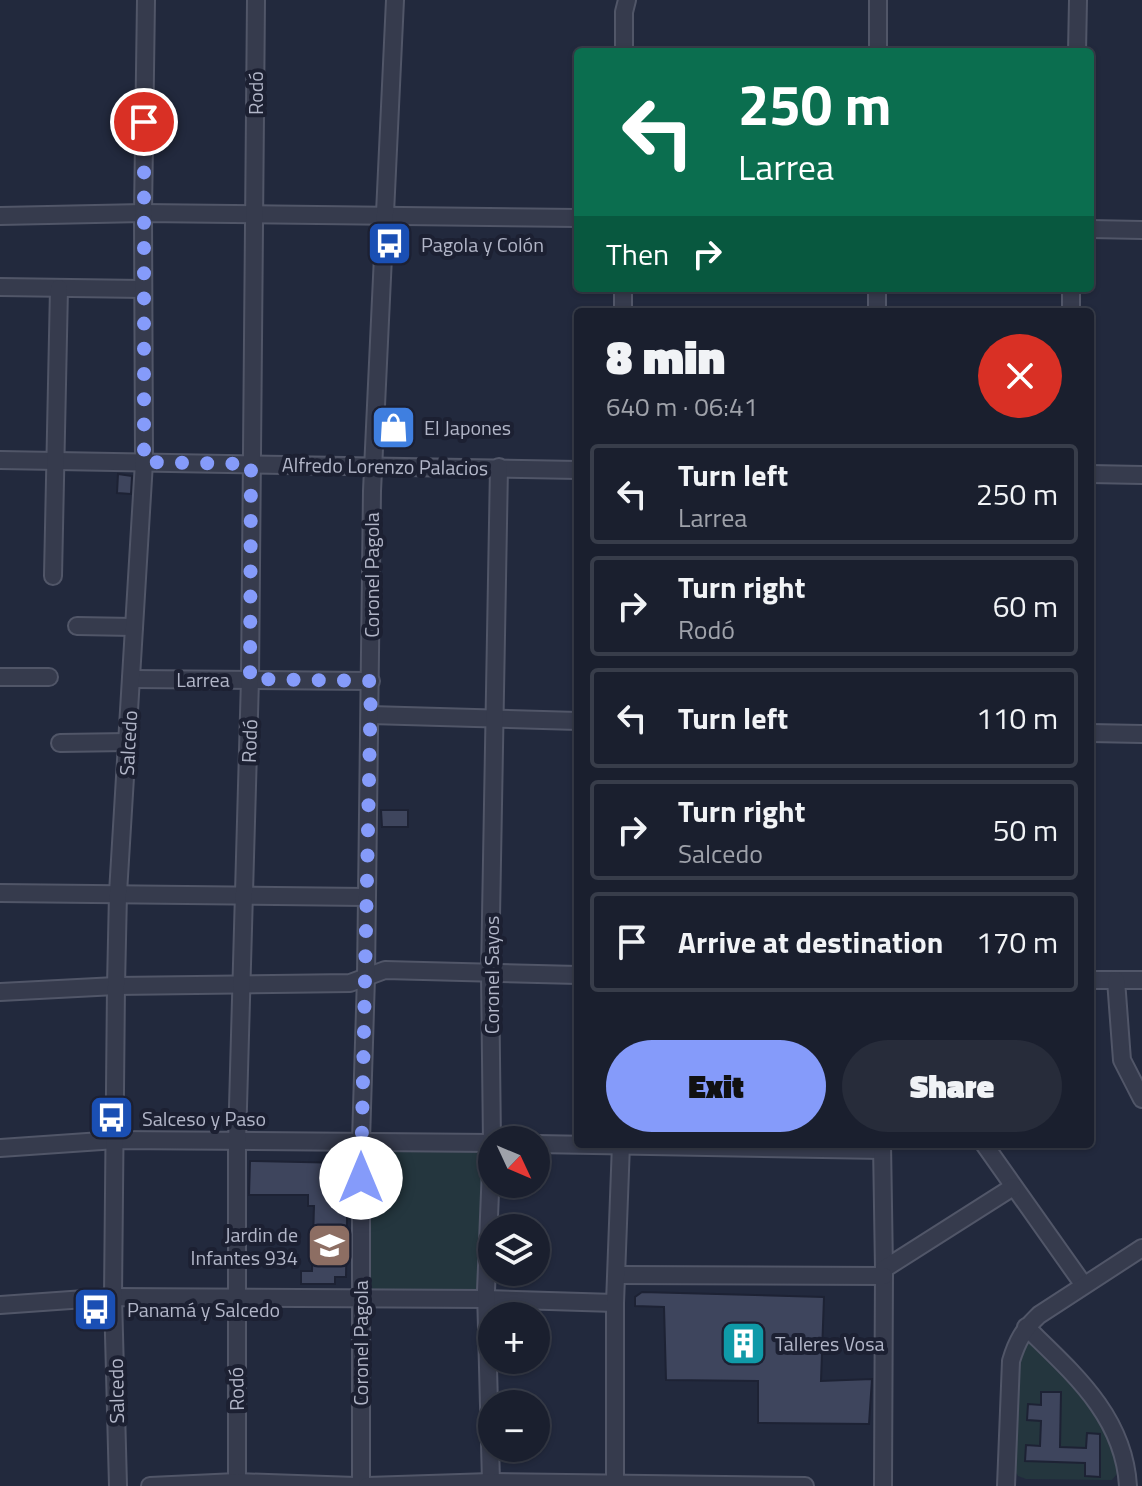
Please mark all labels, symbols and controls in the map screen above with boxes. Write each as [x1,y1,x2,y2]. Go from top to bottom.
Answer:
text: 250 m [738,62,891,147]
street label: Rodó [240,71,271,115]
icon: left [606,80,710,184]
pin [110,88,178,156]
icon: arrive [122,100,166,144]
text: Larrea [738,139,834,194]
bus stop icon: Pagola y Colón [366,220,414,268]
place label: Pagola y Colón [421,229,544,260]
text: Then [606,231,669,277]
icon: right [685,232,729,276]
text: 8 min [606,320,725,393]
button: close [978,334,1062,418]
text: 640 m · 06:41 [606,387,758,426]
shop icon: El Japones [369,403,417,451]
place label: El Japones [424,412,511,443]
street label: Alfredo Lorenzo Palacios [281,449,489,483]
text: Turn left [678,452,788,498]
text: 250 m [976,471,1058,517]
icon: left [610,472,654,516]
text: Larrea [678,498,747,537]
street label: Coronel Pagola [356,512,387,638]
text: Turn right [678,564,806,610]
text: 60 m [993,583,1058,629]
icon: right [610,584,654,628]
text: Rodó [678,610,735,649]
street label: Larrea [176,664,230,695]
text: Turn left [678,695,788,741]
text: 110 m [976,695,1058,741]
icon: left [610,696,654,740]
street label: Salcedo [111,710,145,776]
street label: Rodó [233,719,265,763]
text: Turn right [678,788,806,834]
text: 50 m [993,807,1058,853]
icon: right [610,808,654,852]
text: Salcedo [678,834,763,873]
street label: Coronel Sayos [476,916,507,1034]
text: Arrive at destination [678,919,943,965]
text: 170 m [976,919,1058,965]
icon: arrive [610,920,654,964]
button: Exit [606,1040,826,1132]
button: Share [842,1040,1062,1132]
bus stop icon: Salceso y Paso [87,1094,135,1142]
place label: Salceso y Paso [142,1103,266,1134]
north arrow [478,1126,550,1198]
map controls [478,1126,550,1462]
position arrow [319,1136,403,1220]
button: layers [478,1214,550,1286]
place label: Jardin de Infantes 934 [191,1219,298,1273]
school or university icon: Jardin de Infantes 934 [305,1222,353,1270]
street label: Coronel Pagola [345,1280,376,1406]
bus stop icon: Panamá y Salcedo [72,1285,120,1333]
place label: Panamá y Salcedo [127,1294,280,1325]
button: + [478,1302,550,1374]
building icon: Talleres Vosa [720,1319,768,1367]
place label: Talleres Vosa [775,1328,885,1359]
street label: Salcedo [100,1358,132,1424]
street label: Rodó [220,1367,252,1411]
button: − [478,1390,550,1462]

